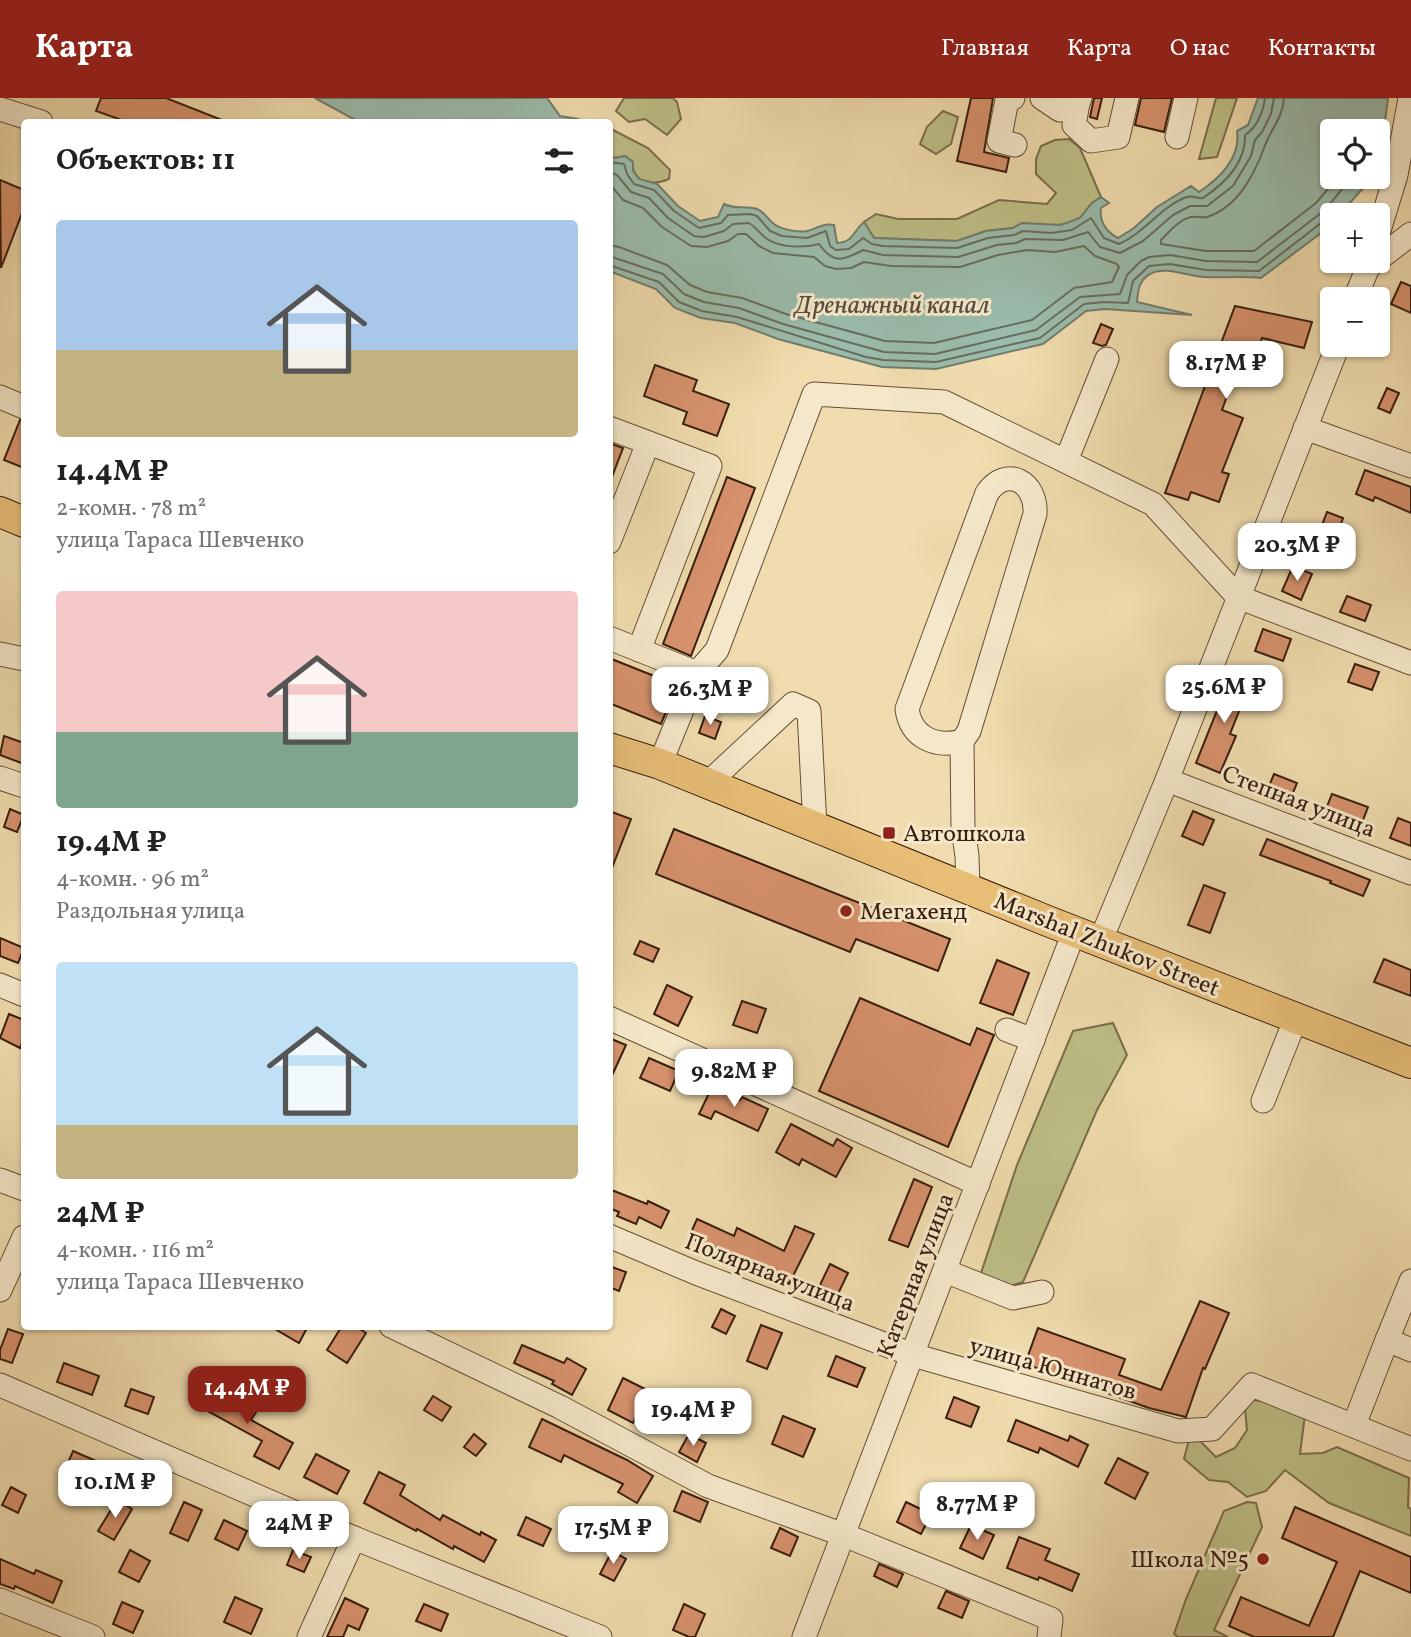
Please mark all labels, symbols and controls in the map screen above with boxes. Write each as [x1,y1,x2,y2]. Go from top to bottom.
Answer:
text: Карта [35,26,133,72]
text: Главная [941,32,1029,66]
text: Карта [1067,32,1132,66]
text: О нас [1170,32,1230,66]
text: Контакты [1268,32,1376,66]
map controls [1320,119,1390,357]
button: locate [1320,119,1390,189]
text: Объектов: 11 [56,140,235,182]
icon: filters [540,142,578,180]
button: + [1320,203,1390,273]
icon: home [254,266,380,392]
button: − [1320,287,1390,357]
water label: Дренажный канал [792,288,990,324]
pin: 8.17M ₽ [1161,342,1291,401]
text: 8.17M ₽ [1185,348,1267,380]
text: 14.4M ₽ [56,451,169,493]
text: 2-комн. · 78 m² [56,493,206,525]
pin: 20.3M ₽ [1232,524,1362,583]
text: улица Тараса Шевченко [56,525,304,557]
text: 20.3M ₽ [1254,530,1340,562]
icon: home [254,637,380,763]
pin: 25.6M ₽ [1159,666,1289,725]
pin: 26.3M ₽ [645,668,775,727]
text: 25.6M ₽ [1182,672,1266,704]
text: 26.3M ₽ [667,674,753,706]
street label: Степная улица [1216,758,1380,848]
place label: Автошкола [903,818,1026,852]
text: 19.4M ₽ [56,822,167,864]
marker: Автошкола [881,825,897,841]
text: 4-комн. · 96 m² [56,864,209,896]
street label: Marshal Zhukov Street [988,885,1224,1007]
text: Раздольная улица [56,896,245,928]
place label: Мегахенд [860,896,967,930]
marker: Мегахенд [838,903,854,919]
icon: home [254,1008,380,1134]
pin: 9.82M ₽ [669,1049,799,1109]
text: 9.82M ₽ [691,1056,777,1088]
street label: Катерная улица [870,1188,964,1363]
text: 24M ₽ [56,1193,145,1235]
street label: Полярная улица [679,1226,859,1322]
text: 4-комн. · 116 m² [56,1235,214,1267]
text: улица Тараса Шевченко [56,1267,304,1299]
street label: улица Юннатов [965,1330,1140,1410]
pin: 14.4M ₽ [182,1366,312,1426]
text: 14.4M ₽ [204,1373,290,1405]
pin: 19.4M ₽ [628,1388,758,1448]
text: 19.4M ₽ [650,1395,736,1427]
pin: 10.1M ₽ [50,1460,180,1520]
text: 10.1M ₽ [74,1467,156,1499]
pin: 8.77M ₽ [912,1482,1042,1542]
text: 8.77M ₽ [936,1489,1018,1521]
pin: 24M ₽ [250,1502,348,1561]
pin: 17.5M ₽ [548,1506,678,1566]
text: 24M ₽ [265,1508,333,1540]
text: 17.5M ₽ [574,1513,652,1545]
place label: Школа №5 [1130,1544,1249,1578]
marker: Школа №5 [1255,1551,1271,1567]

